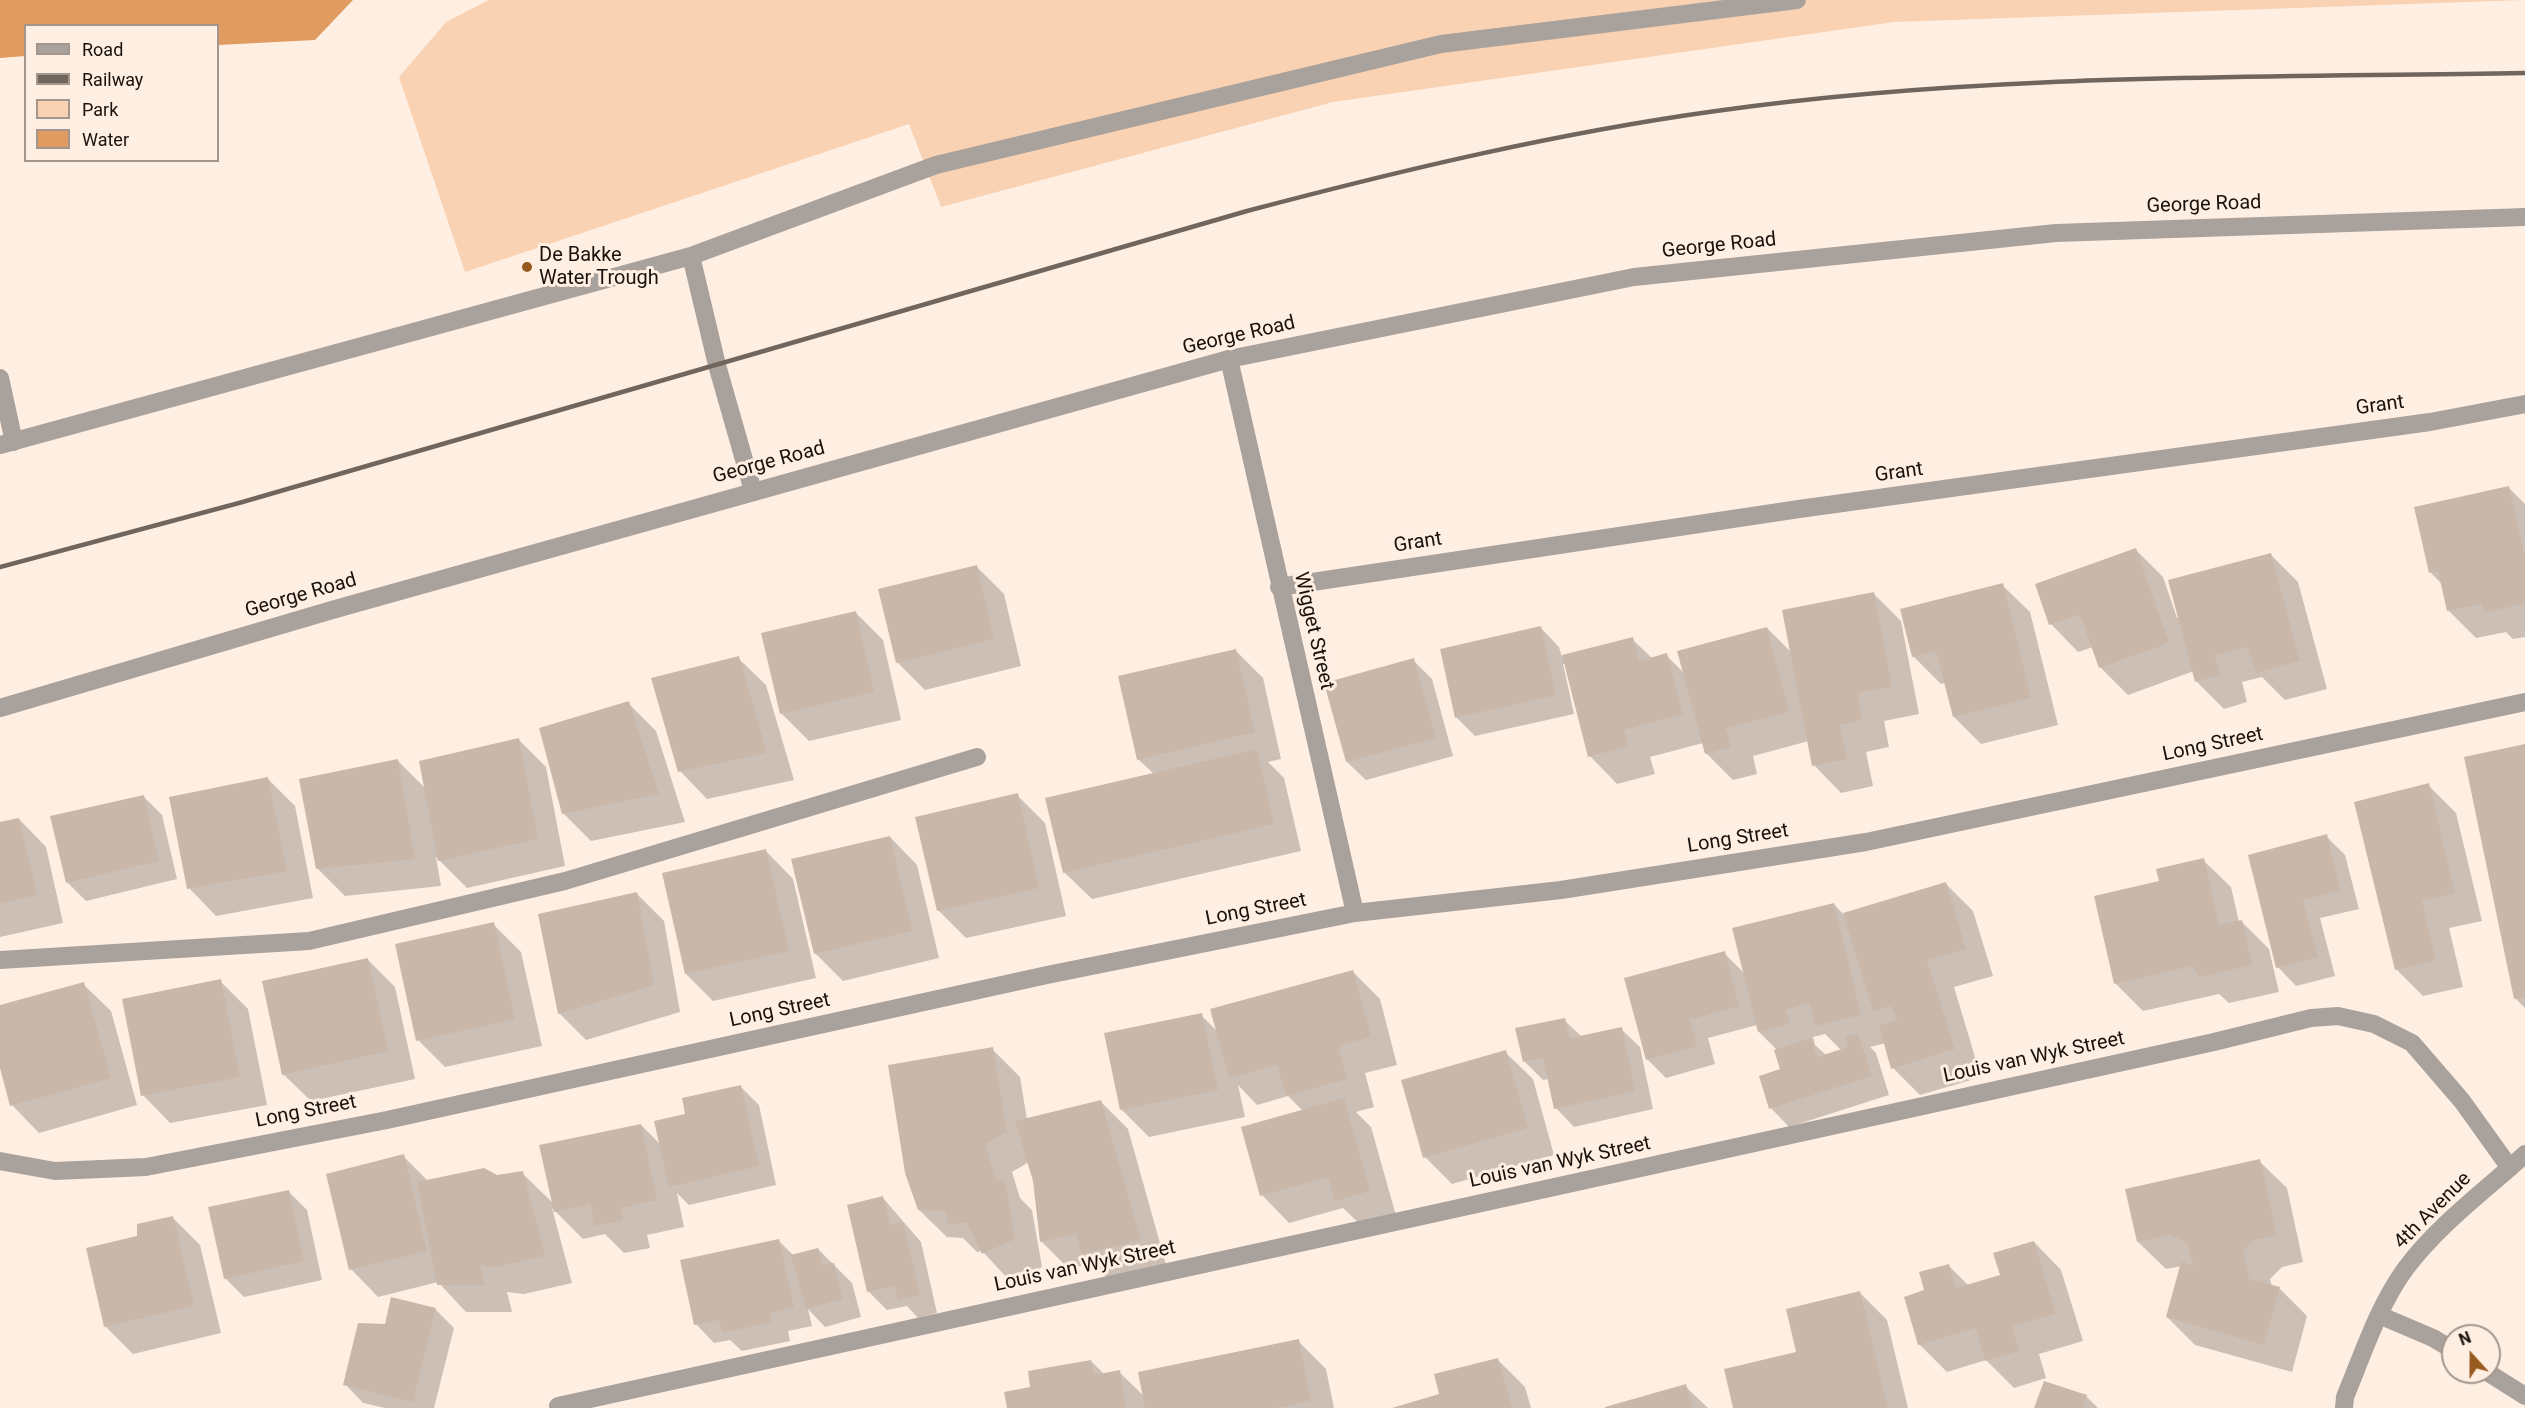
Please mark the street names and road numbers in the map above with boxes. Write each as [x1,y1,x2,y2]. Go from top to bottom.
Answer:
street label: George Road [2146,191,2262,219]
street label: George Road [1661,228,1777,264]
street label: George Road [1180,311,1298,361]
street label: Grant [2354,391,2406,421]
street label: George Road [710,437,828,489]
street label: Grant [1873,458,1925,488]
street label: Grant [1392,527,1444,559]
street label: George Road [242,569,360,623]
street label: Wigget Street [1288,570,1338,692]
street label: Long Street [2161,723,2265,767]
street label: Long Street [1686,819,1790,859]
street label: Long Street [1204,888,1308,932]
street label: Long Street [728,989,832,1033]
street label: Louis van Wyk Street [1941,1027,2127,1089]
street label: Long Street [254,1090,358,1134]
street label: Louis van Wyk Street [1467,1132,1653,1194]
street label: 4th Avenue [2389,1167,2477,1255]
street label: Louis van Wyk Street [992,1236,1178,1298]

